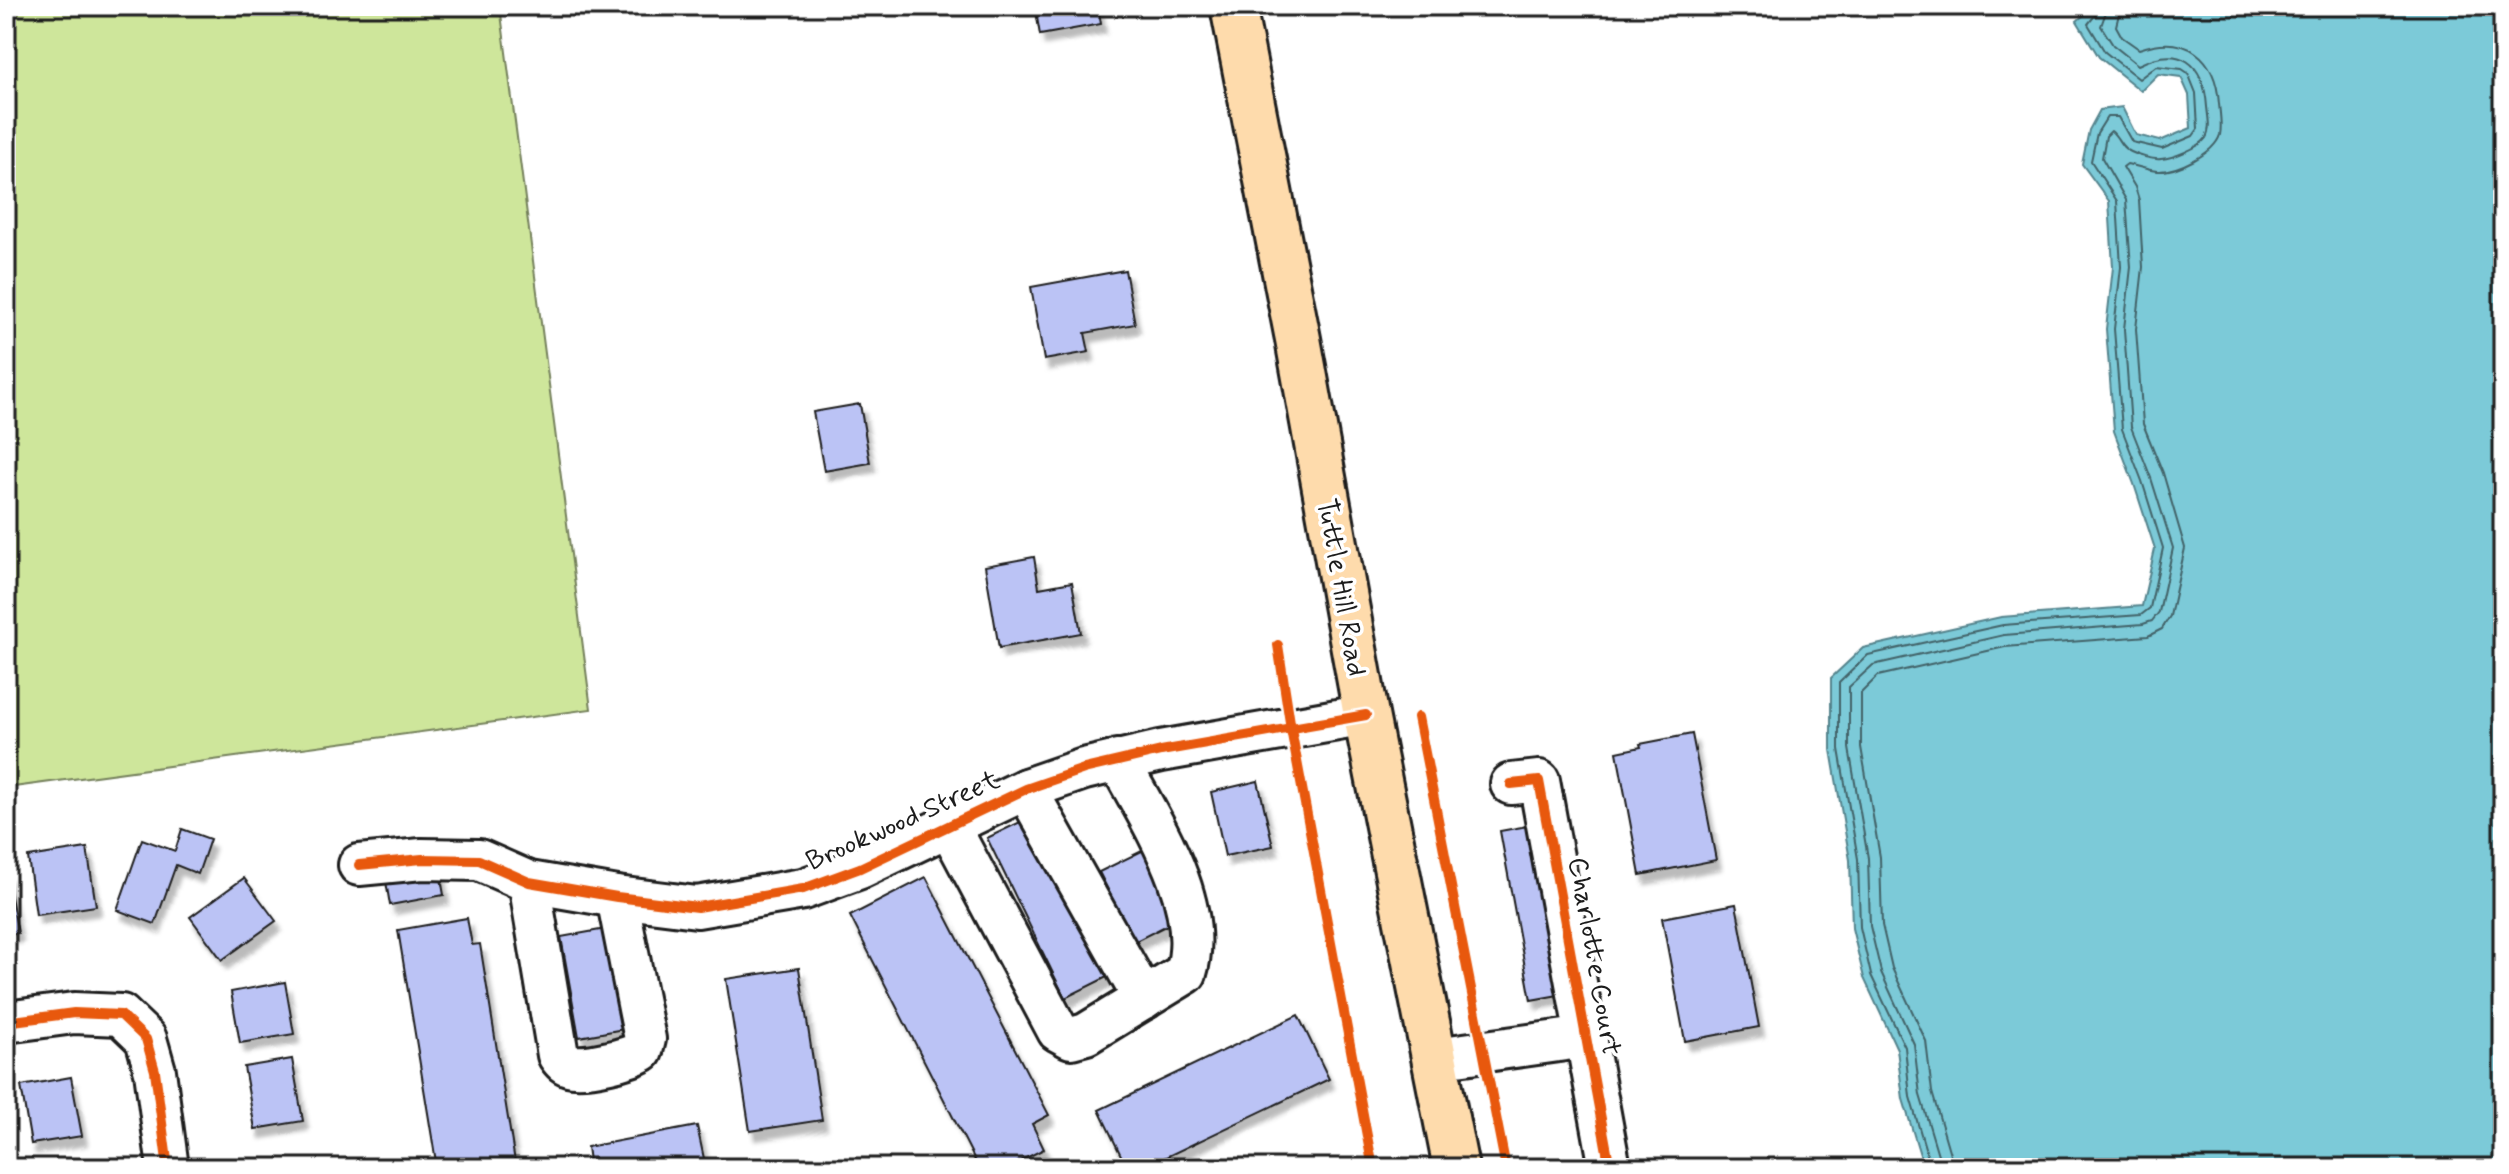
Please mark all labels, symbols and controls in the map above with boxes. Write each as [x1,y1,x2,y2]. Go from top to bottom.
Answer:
street label: Tuttle Hill Road [1307,496,1374,679]
street label: Brookwood Street [800,762,1006,881]
street label: Charlotte Court [1558,854,1629,1059]

